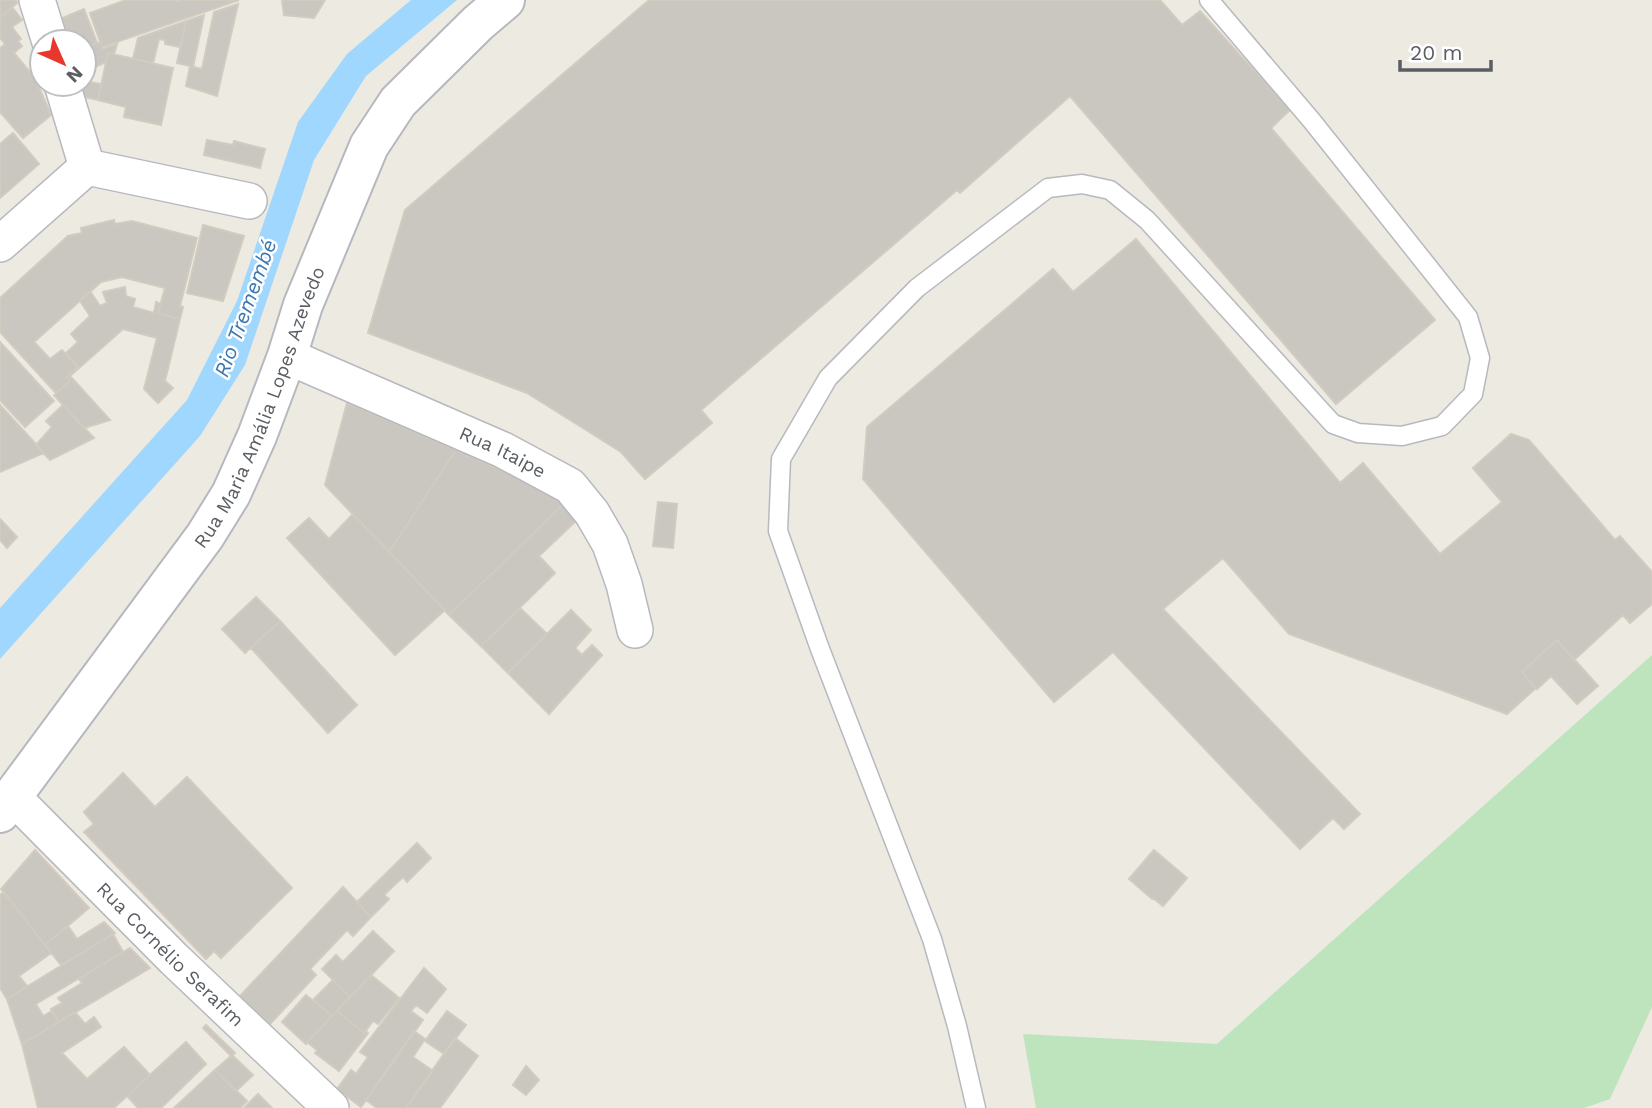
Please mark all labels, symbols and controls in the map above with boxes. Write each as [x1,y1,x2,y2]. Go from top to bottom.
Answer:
north arrow [28,28,98,98]
scale bar [1400,28,1491,72]
text: 20 m [1410,40,1462,65]
text: N [62,62,88,88]
water label: Rio Tremembé [209,236,281,380]
street label: Rua Maria Amália Lopes Azevedo [189,263,329,552]
street label: Rua Itaipe [456,421,550,482]
street label: Rua Cornélio Serafim [92,877,249,1031]

